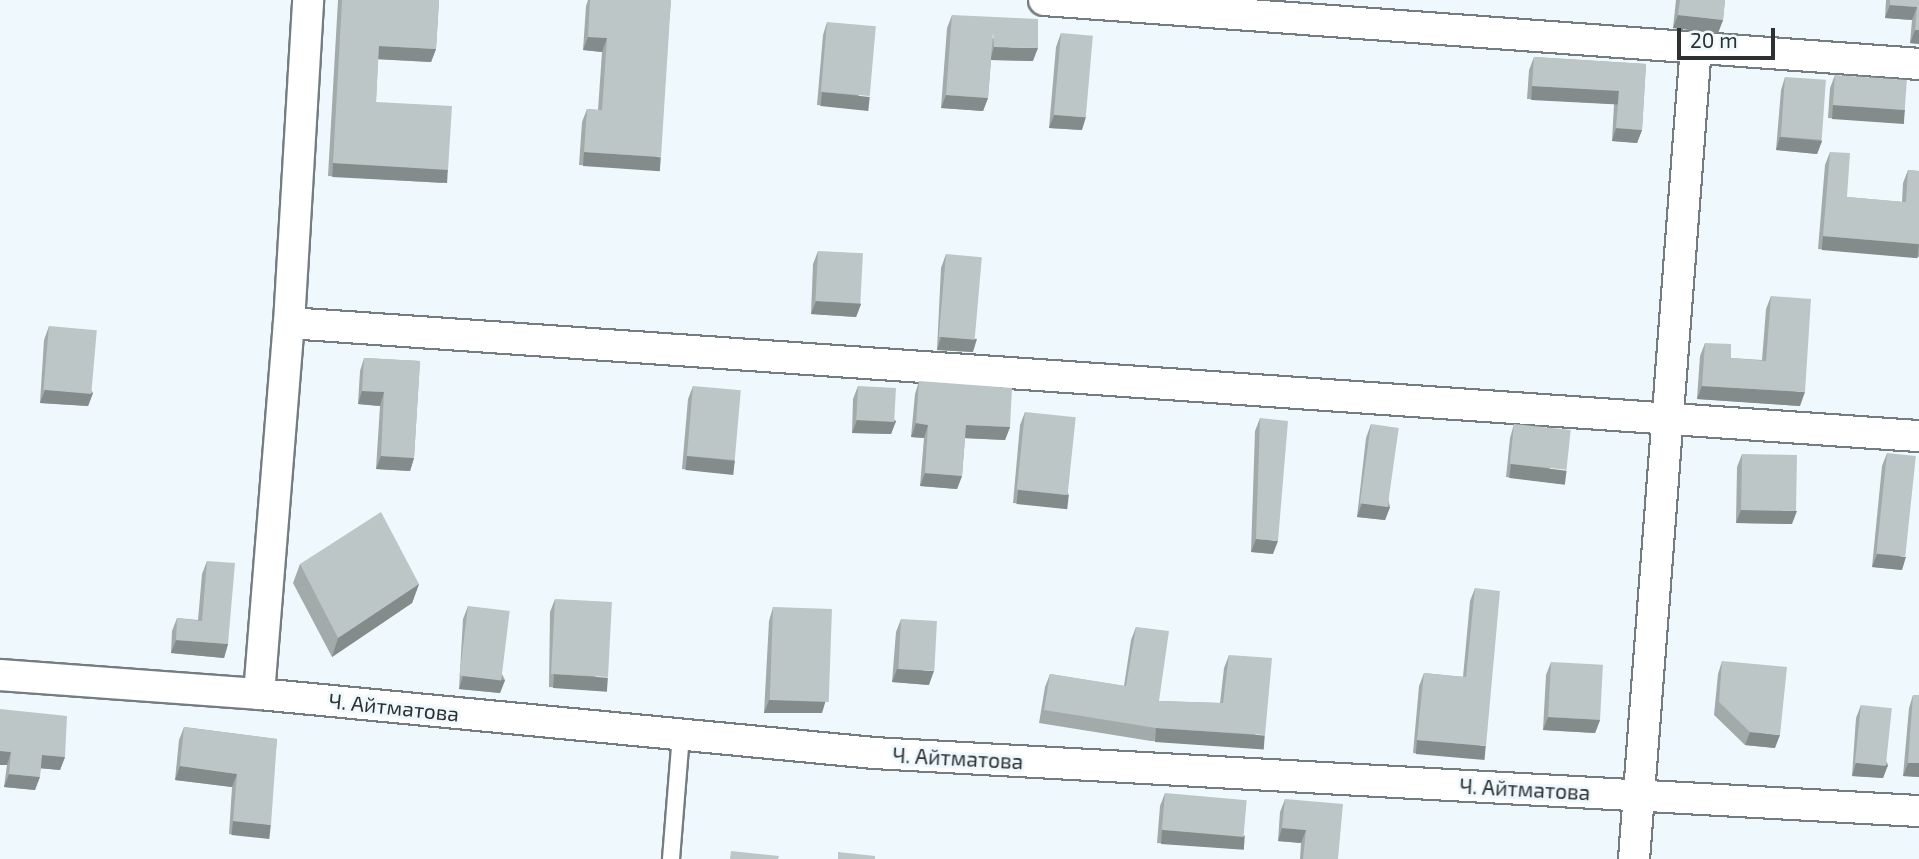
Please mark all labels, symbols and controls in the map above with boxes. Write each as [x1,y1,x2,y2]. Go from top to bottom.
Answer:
scale bar [1681,14,1779,58]
text: 20 m [1690,27,1738,52]
street label: Ч. Айтматова [328,688,460,726]
street label: Ч. Айтматова [892,742,1024,774]
street label: Ч. Айтматова [1459,773,1591,805]

